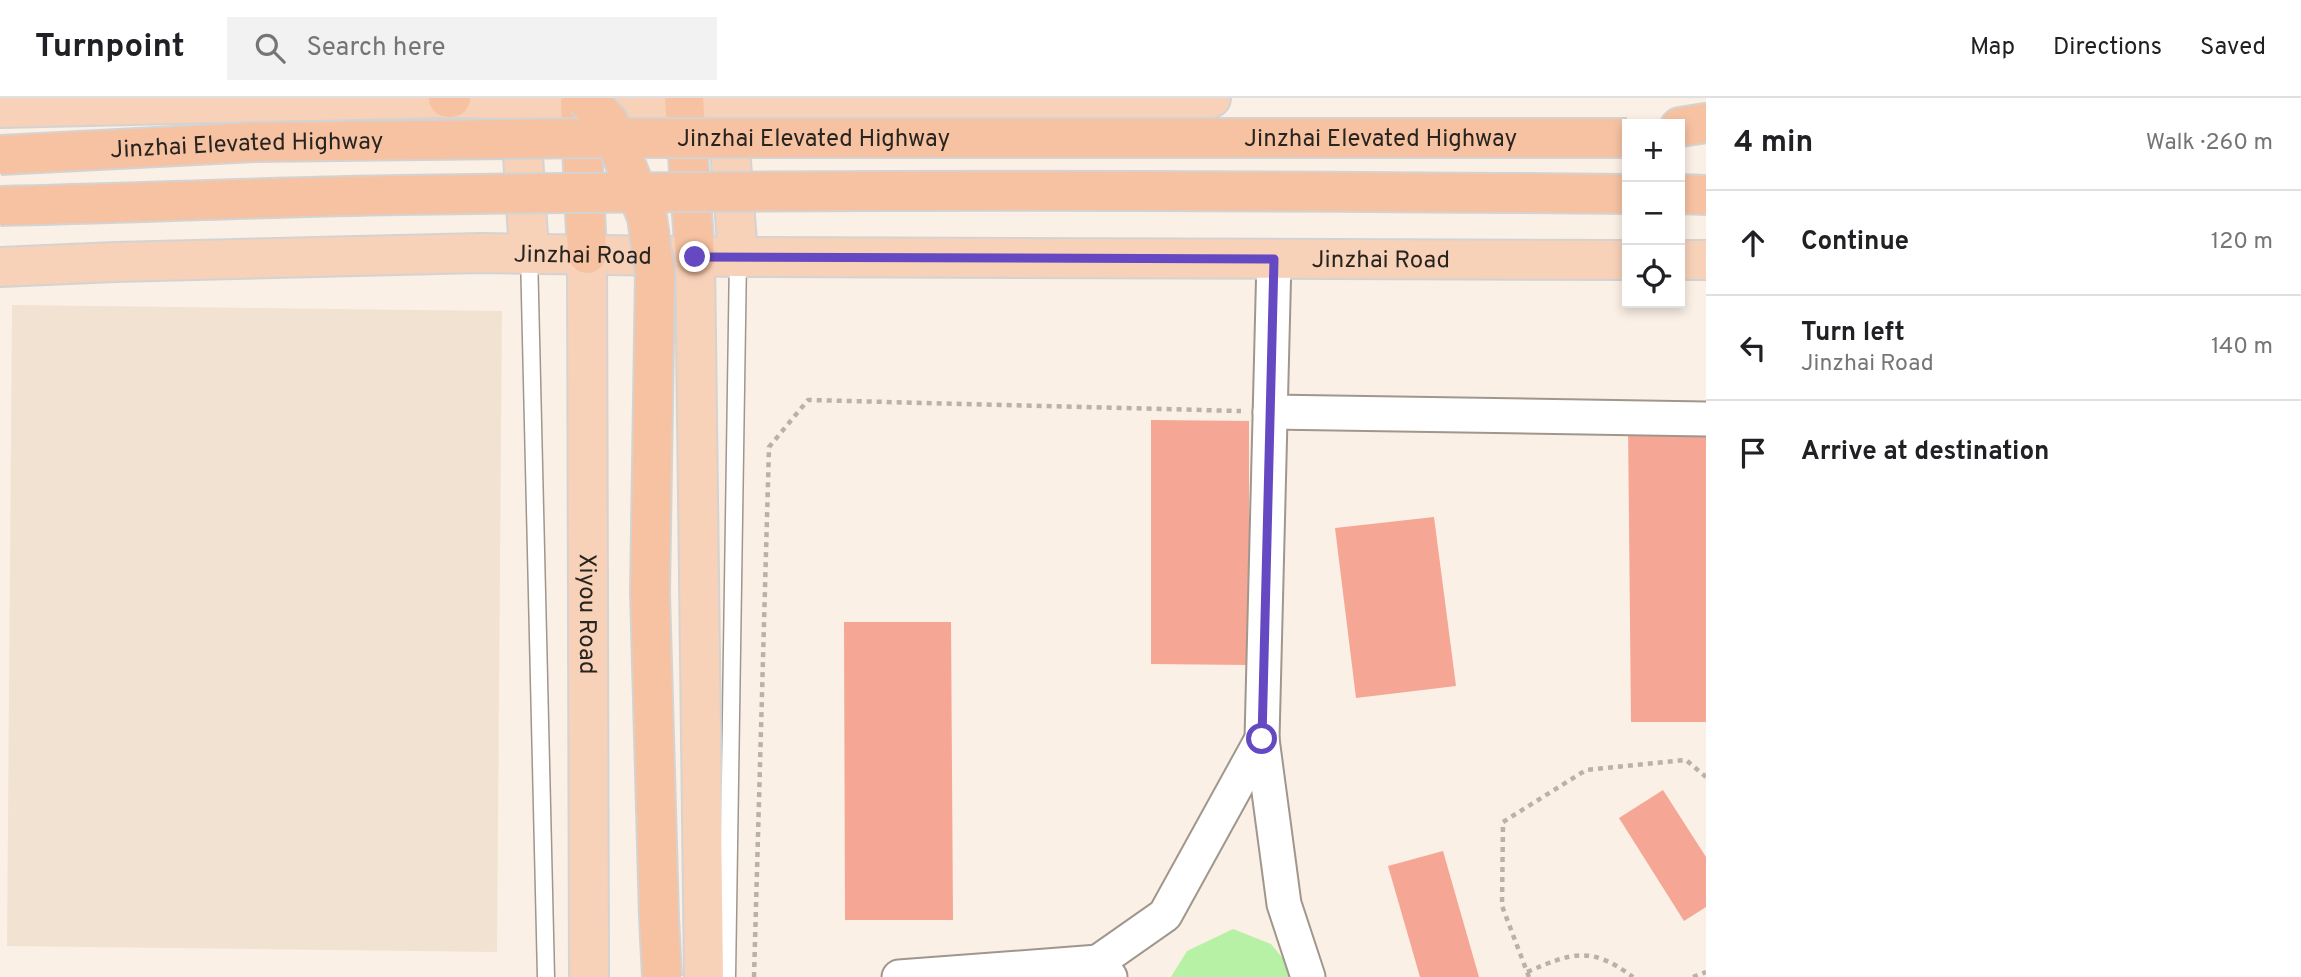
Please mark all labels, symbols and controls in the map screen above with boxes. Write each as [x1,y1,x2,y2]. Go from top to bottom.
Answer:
search box [227,17,717,80]
text: Turnpoint [35,27,185,69]
icon: search [251,29,289,67]
text: Search here [307,32,446,65]
text: Map [1970,33,2015,63]
text: Directions [2053,33,2162,63]
text: Saved [2200,33,2266,63]
map controls [1622,119,1685,308]
button: + [1622,119,1685,182]
street label: Jinzhai Elevated Highway [677,125,950,155]
street label: Jinzhai Elevated Highway [1244,125,1517,155]
text: 4 min [1734,125,1813,162]
street label: Jinzhai Elevated Highway [110,127,384,166]
text: Walk · 260 m [2146,129,2273,158]
button: − [1622,182,1685,245]
icon: ahead [1734,224,1772,262]
text: Continue [1801,226,1909,259]
text: 120 m [2211,228,2273,257]
street label: Jinzhai Road [513,241,652,273]
route end [679,241,710,272]
button: locate [1622,245,1685,308]
street label: Jinzhai Road [1311,246,1450,276]
text: Turn left [1801,317,1905,350]
icon: left [1734,329,1772,367]
text: 140 m [2211,333,2273,362]
text: Jinzhai Road [1801,350,1934,379]
icon: arrive [1734,434,1772,472]
text: Arrive at destination [1801,436,2049,469]
street label: Xiyou Road [571,554,601,674]
route start [1246,723,1277,754]

